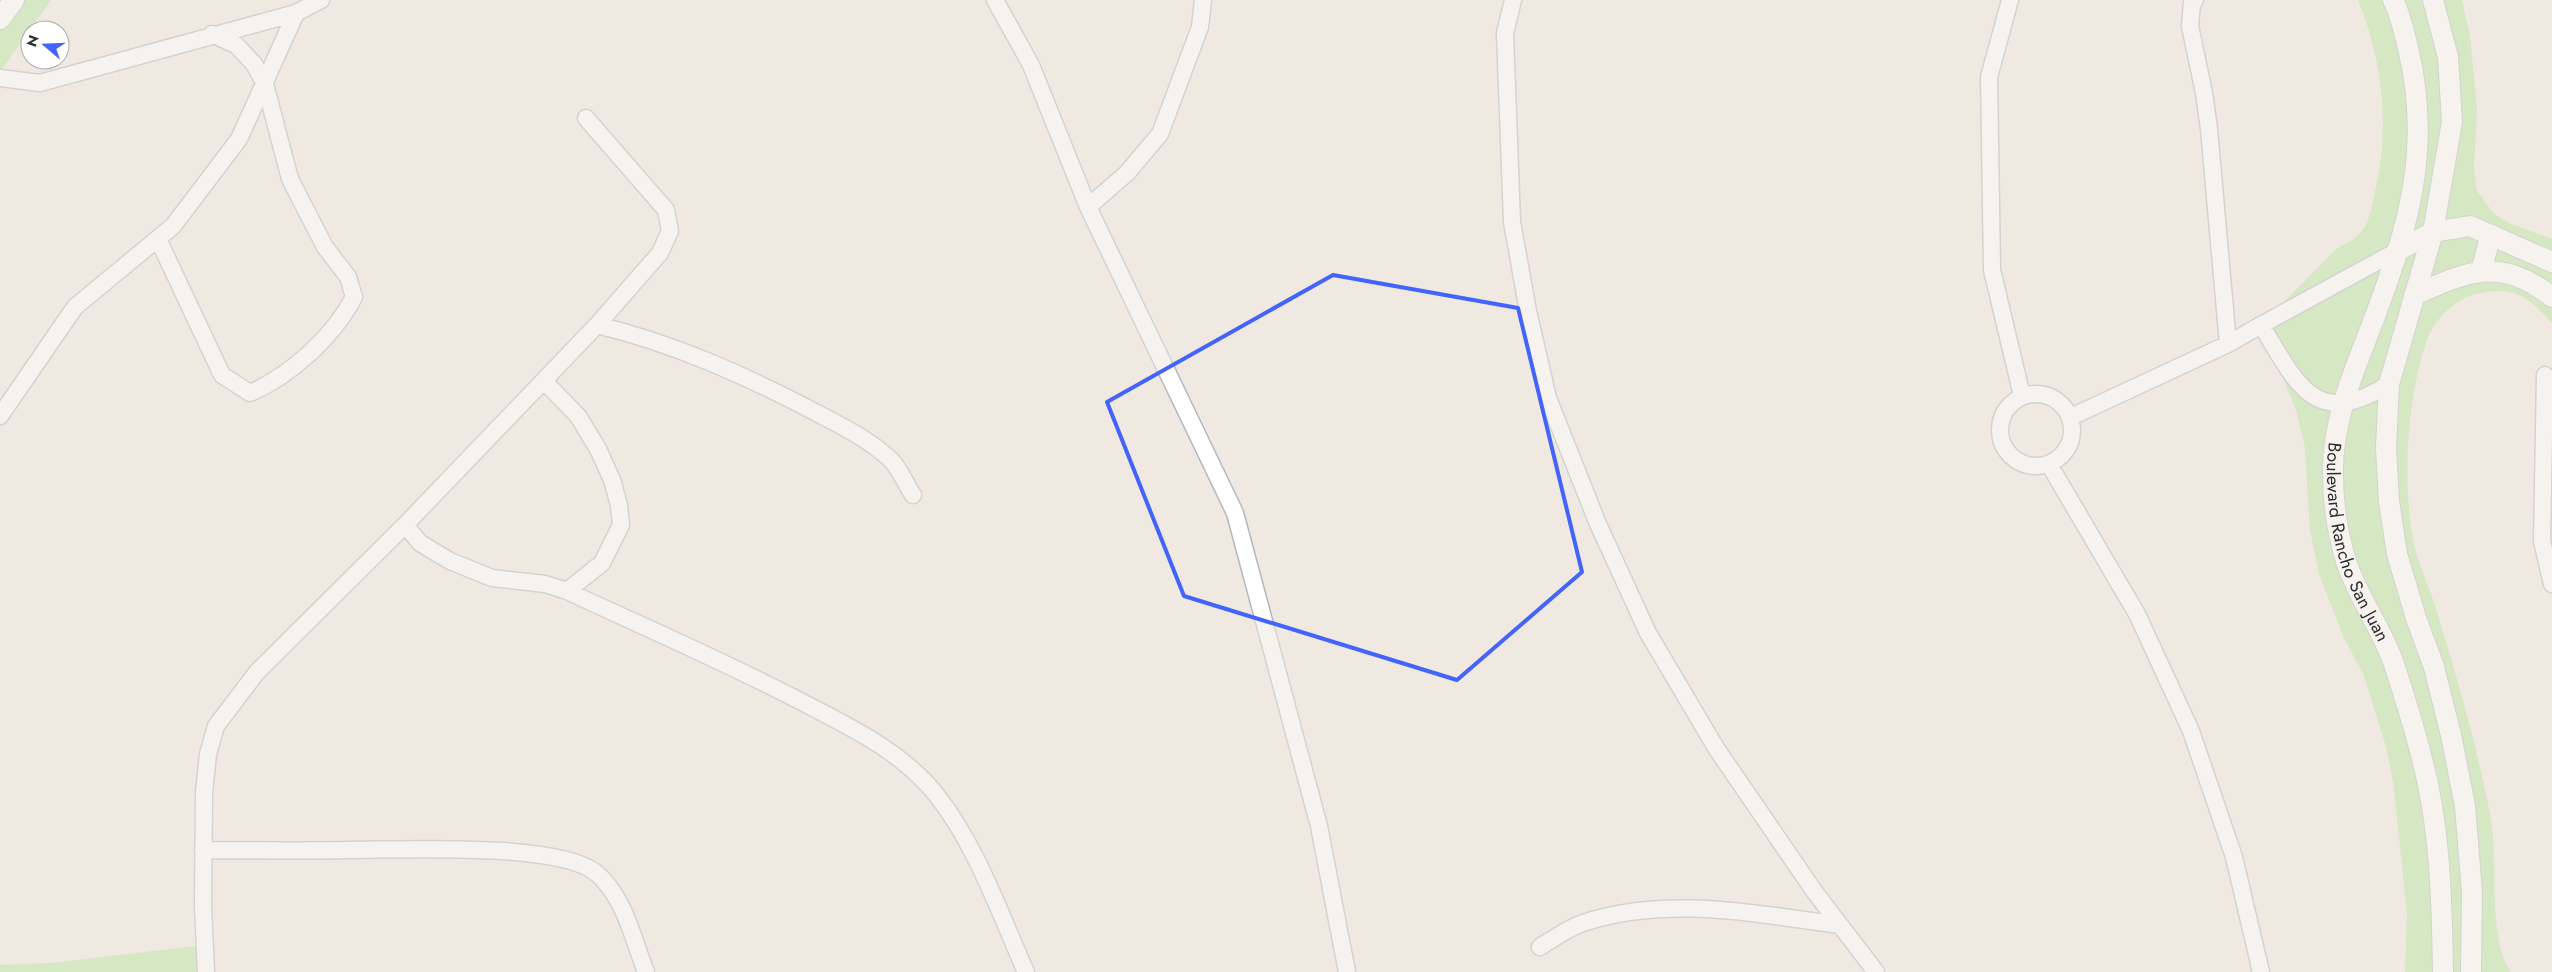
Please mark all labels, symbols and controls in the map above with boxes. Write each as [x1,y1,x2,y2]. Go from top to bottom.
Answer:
north arrow [20,20,70,70]
text: N [21,32,44,49]
street label: Boulevard Rancho San Juan [2320,441,2396,646]

